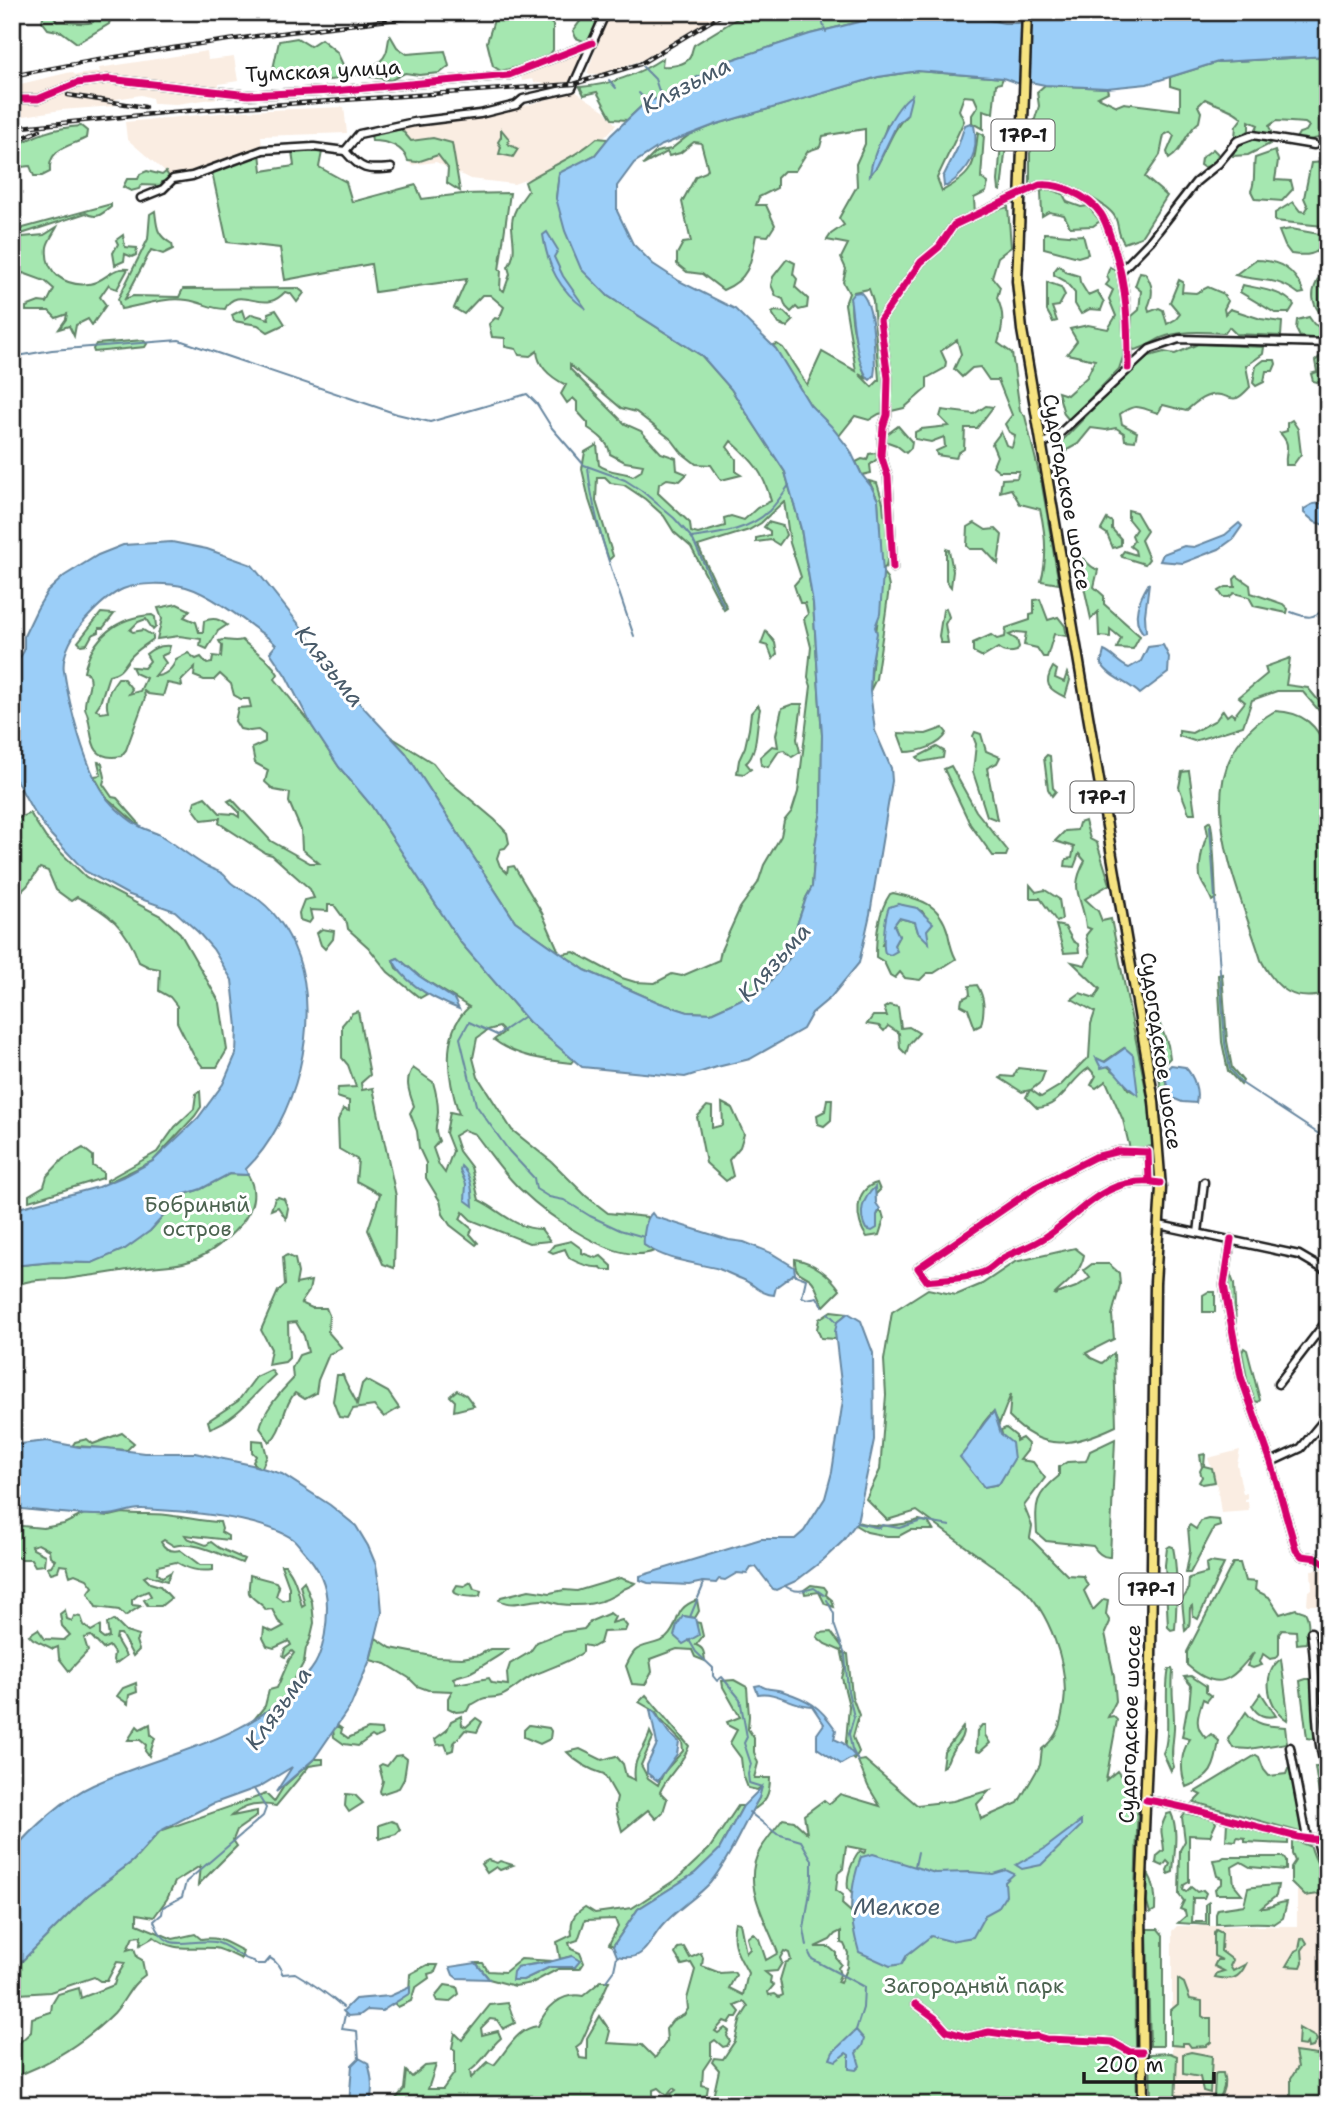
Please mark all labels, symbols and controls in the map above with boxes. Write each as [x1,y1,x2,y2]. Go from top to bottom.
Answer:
water label: Клязьма [636,50,736,120]
street label: Тумская улица [245,53,401,89]
road number: 17Р-1 [992,119,1054,150]
street label: Судогодское шоссе [1036,392,1098,592]
water label: Клязьма [289,619,371,713]
road number: 17Р-1 [1070,782,1134,812]
water label: Клязьма [731,916,817,1008]
street label: Судогодское шоссе [1133,950,1189,1152]
park label: Бобриный остров [144,1191,250,1243]
road number: 17Р-1 [1120,1574,1182,1604]
street label: Судогодское шоссе [1113,1624,1147,1824]
water label: Клязьма [238,1660,318,1756]
water label: Мелкое [853,1892,941,1922]
park label: Загородный парк [884,1972,1064,2000]
scale bar [1084,2040,1214,2084]
text: 200 m [1095,2051,1164,2079]

